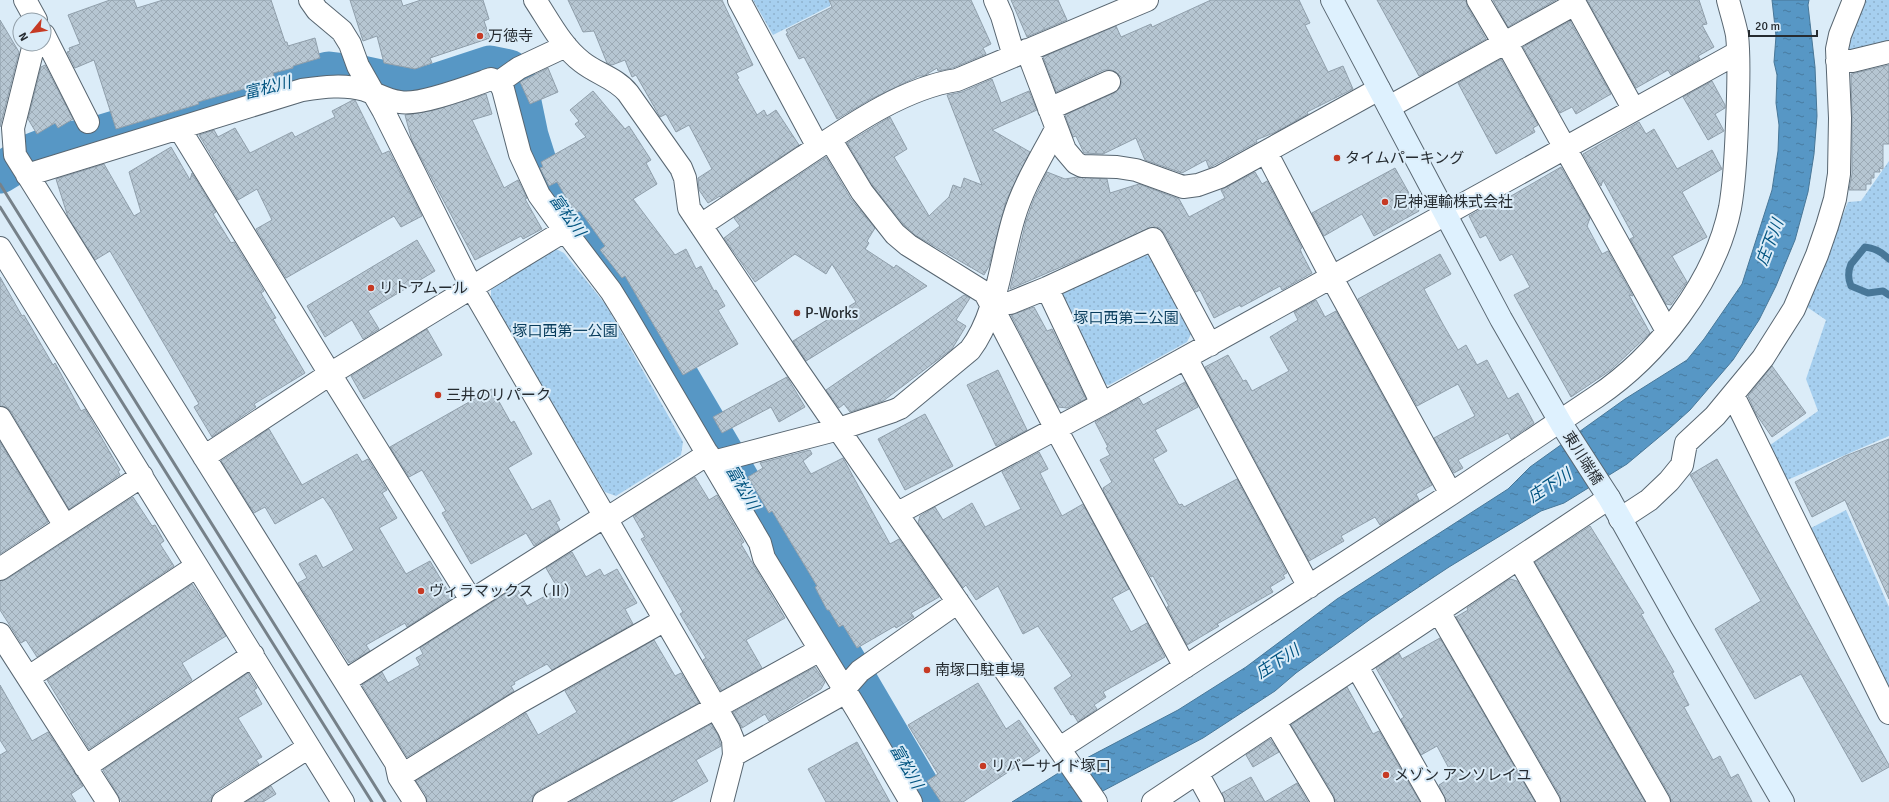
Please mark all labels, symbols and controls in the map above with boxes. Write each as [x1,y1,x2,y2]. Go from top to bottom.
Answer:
north arrow [12,12,52,52]
scale bar [1749,12,1817,38]
text: 20 m [1755,19,1780,34]
place label: 万徳寺 [488,27,533,45]
text: N [16,30,31,43]
marker: 万徳寺 [475,31,485,41]
water label: 富松川 [242,72,295,103]
place label: タイムパーキング [1345,149,1464,167]
marker: タイムパーキング [1332,153,1342,163]
water label: 富松川 [545,190,591,242]
place label: 尼神運輸株式会社 [1393,193,1513,211]
marker: 尼神運輸株式会社 [1380,197,1390,207]
water label: 庄下川 [1752,215,1789,268]
place label: リトアムール [379,279,468,297]
marker: リトアムール [366,283,376,293]
place label: P-Works [805,304,859,322]
marker: P-Works [792,308,802,318]
park label: 塚口西第二公園 [1073,309,1179,327]
park label: 塚口西第一公園 [512,322,618,340]
place label: 三井のリパーク [446,386,551,404]
marker: 三井のリパーク [433,390,443,400]
street label: 東川端橋 [1559,428,1607,488]
water label: 富松川 [721,462,764,515]
water label: 庄下川 [1524,463,1577,507]
place label: ヴィラマックス（Ⅱ） [429,582,579,600]
marker: ヴィラマックス（Ⅱ） [416,586,426,596]
water label: 庄下川 [1252,639,1305,683]
place label: 南塚口駐車場 [935,661,1025,679]
marker: 南塚口駐車場 [922,665,932,675]
water label: 富松川 [885,741,928,794]
place label: リバーサイド塚口 [991,757,1111,775]
marker: リバーサイド塚口 [978,761,988,771]
place label: メゾン アンソレイユ [1394,766,1531,784]
marker: メゾン アンソレイユ [1381,770,1391,780]

